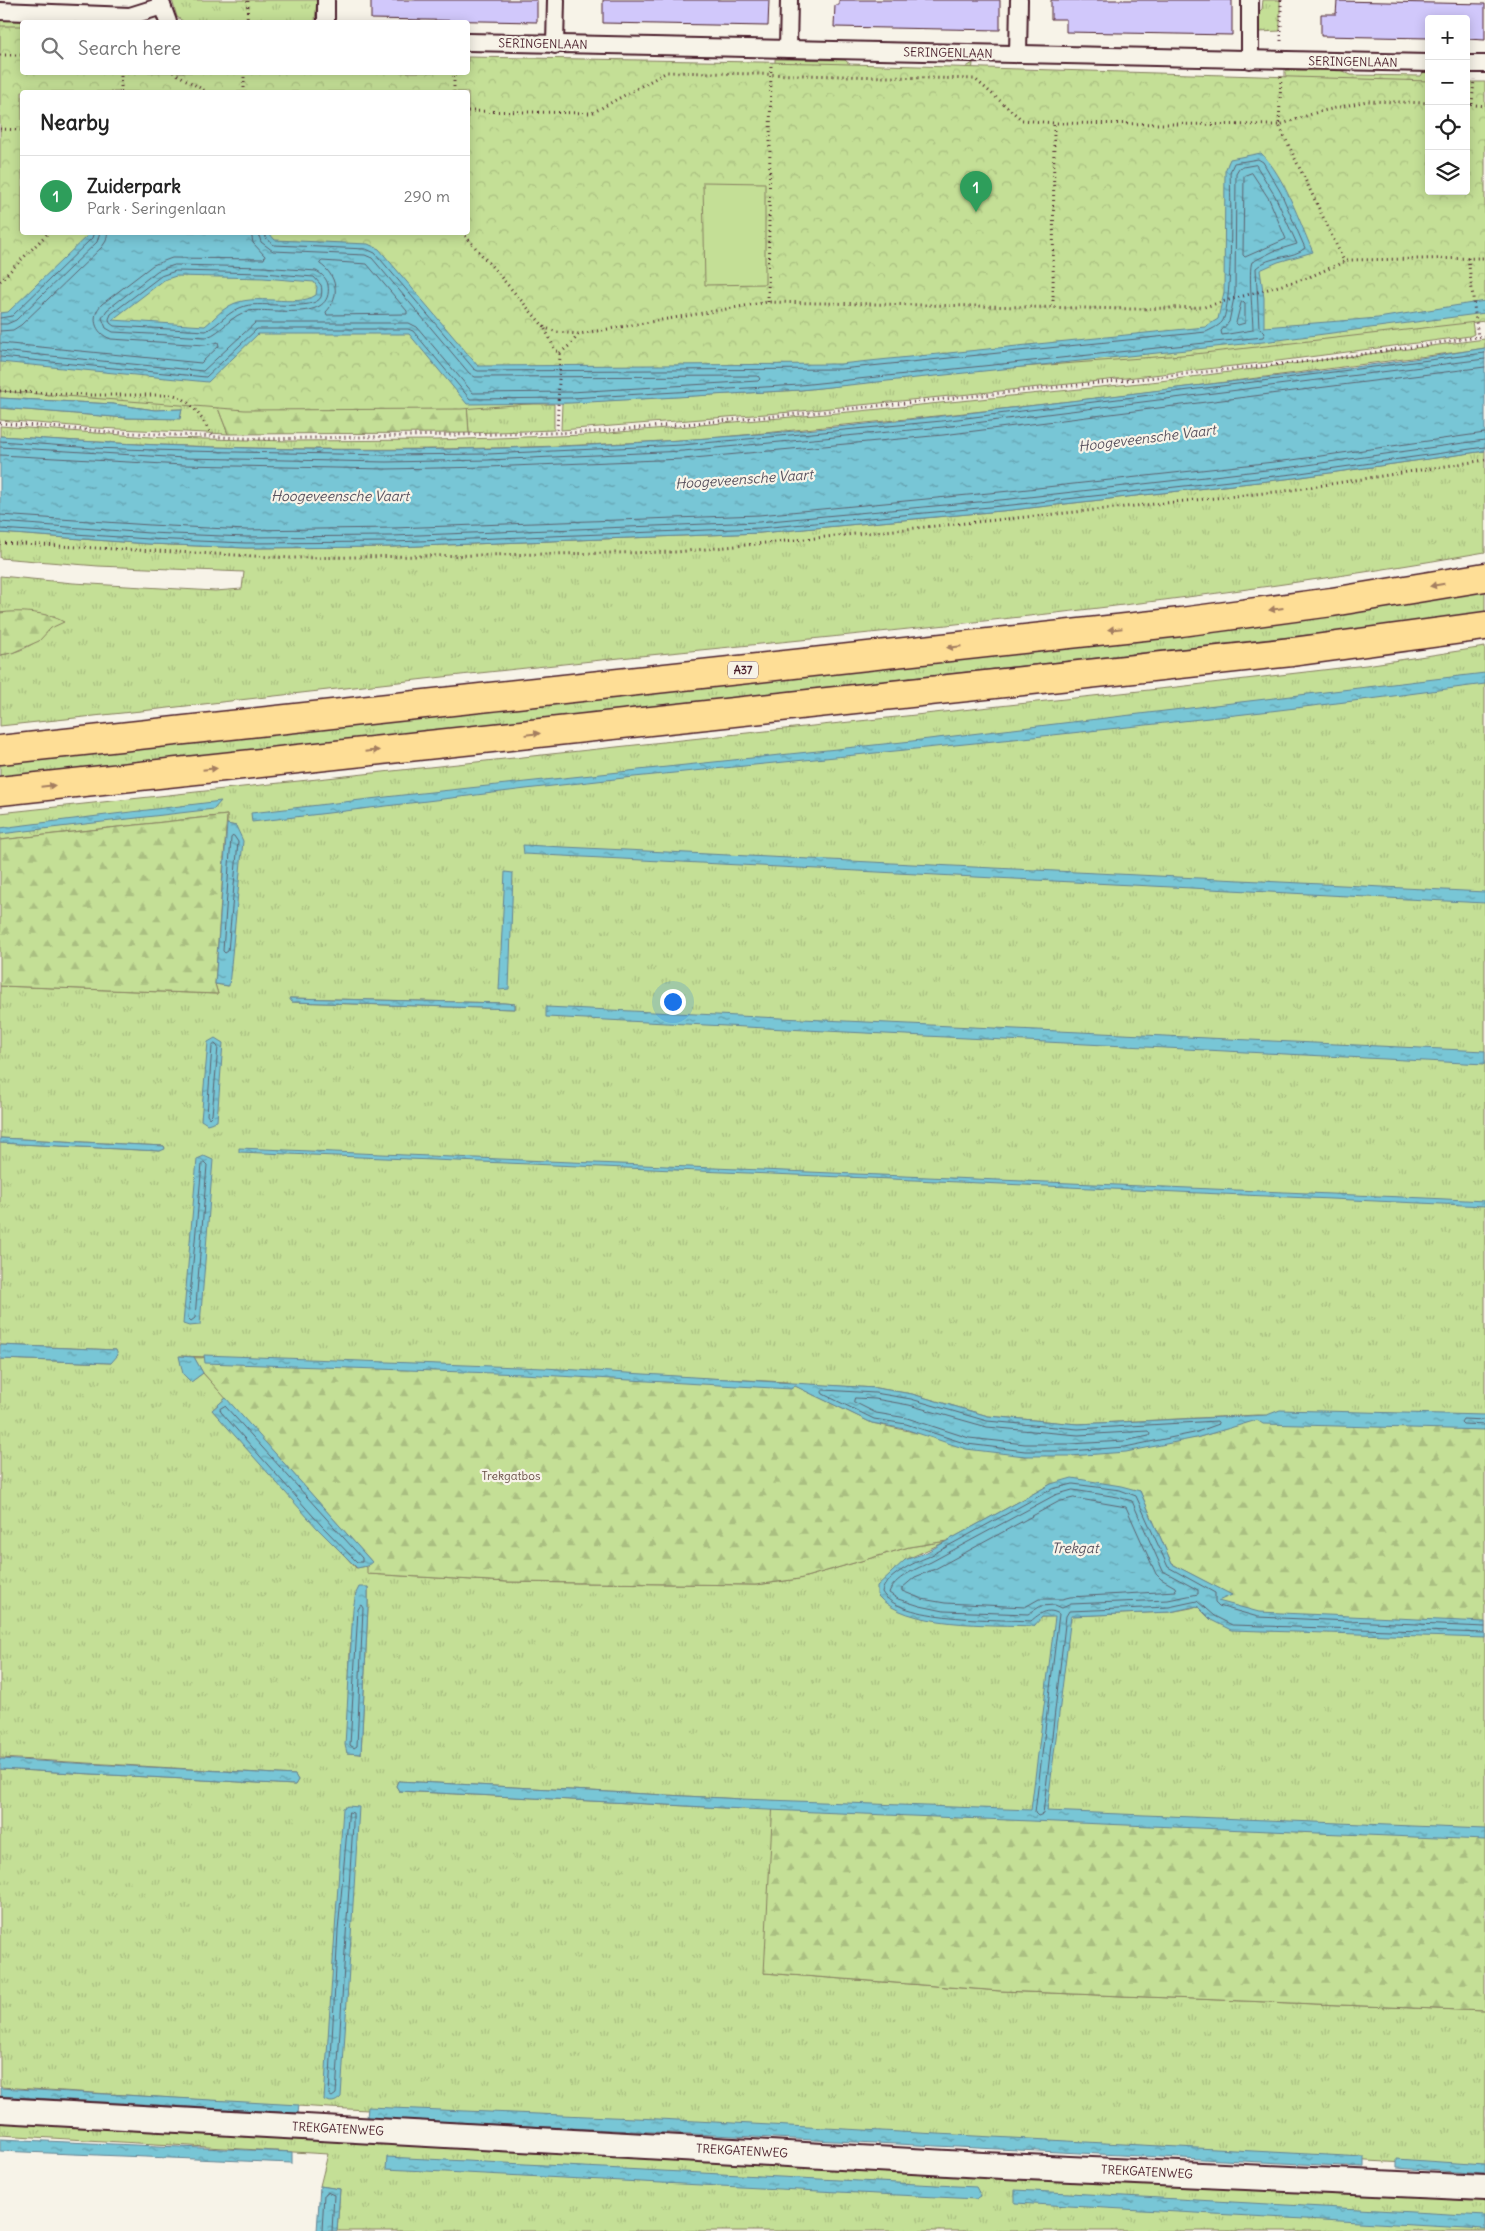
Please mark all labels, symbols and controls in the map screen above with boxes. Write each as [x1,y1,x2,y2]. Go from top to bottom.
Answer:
map controls [1425,15,1470,195]
button: + [1425,15,1470,60]
search box [20,20,470,75]
icon: search [38,34,66,62]
street label: SERINGENLAAN [498,35,588,52]
text: Search here [78,36,181,60]
street label: SERINGENLAAN [903,44,993,61]
street label: SERINGENLAAN [1308,53,1398,70]
button: − [1425,60,1470,105]
button: locate [1425,105,1470,150]
text: Nearby [40,109,110,136]
button: layers [1425,150,1470,195]
pin: 1 [960,171,992,212]
text: Zuiderpark [87,174,181,198]
text: 1 [53,186,59,206]
text: 290 m [404,186,450,206]
text: Park · Seringenlaan [87,198,226,218]
water label: Hoogeveensche Vaart [1077,420,1219,455]
water label: Hoogeveensche Vaart [674,465,816,493]
water label: Hoogeveensche Vaart [271,487,411,505]
one-way arrow [1429,582,1445,590]
one-way arrow [1268,605,1284,613]
one-way arrow [1107,625,1123,633]
one-way arrow [945,644,961,652]
road number: A37 [728,662,758,678]
one-way arrow [526,730,542,738]
one-way arrow [364,747,380,755]
one-way arrow [202,764,218,772]
one-way arrow [41,782,57,790]
your location [660,989,686,1015]
park label: Trekgatbos [482,1468,540,1483]
water label: Trekgat [1052,1539,1101,1557]
street label: TREKGATENWEG [292,2119,385,2138]
street label: TREKGATENWEG [696,2141,789,2160]
street label: TREKGATENWEG [1101,2162,1194,2181]

